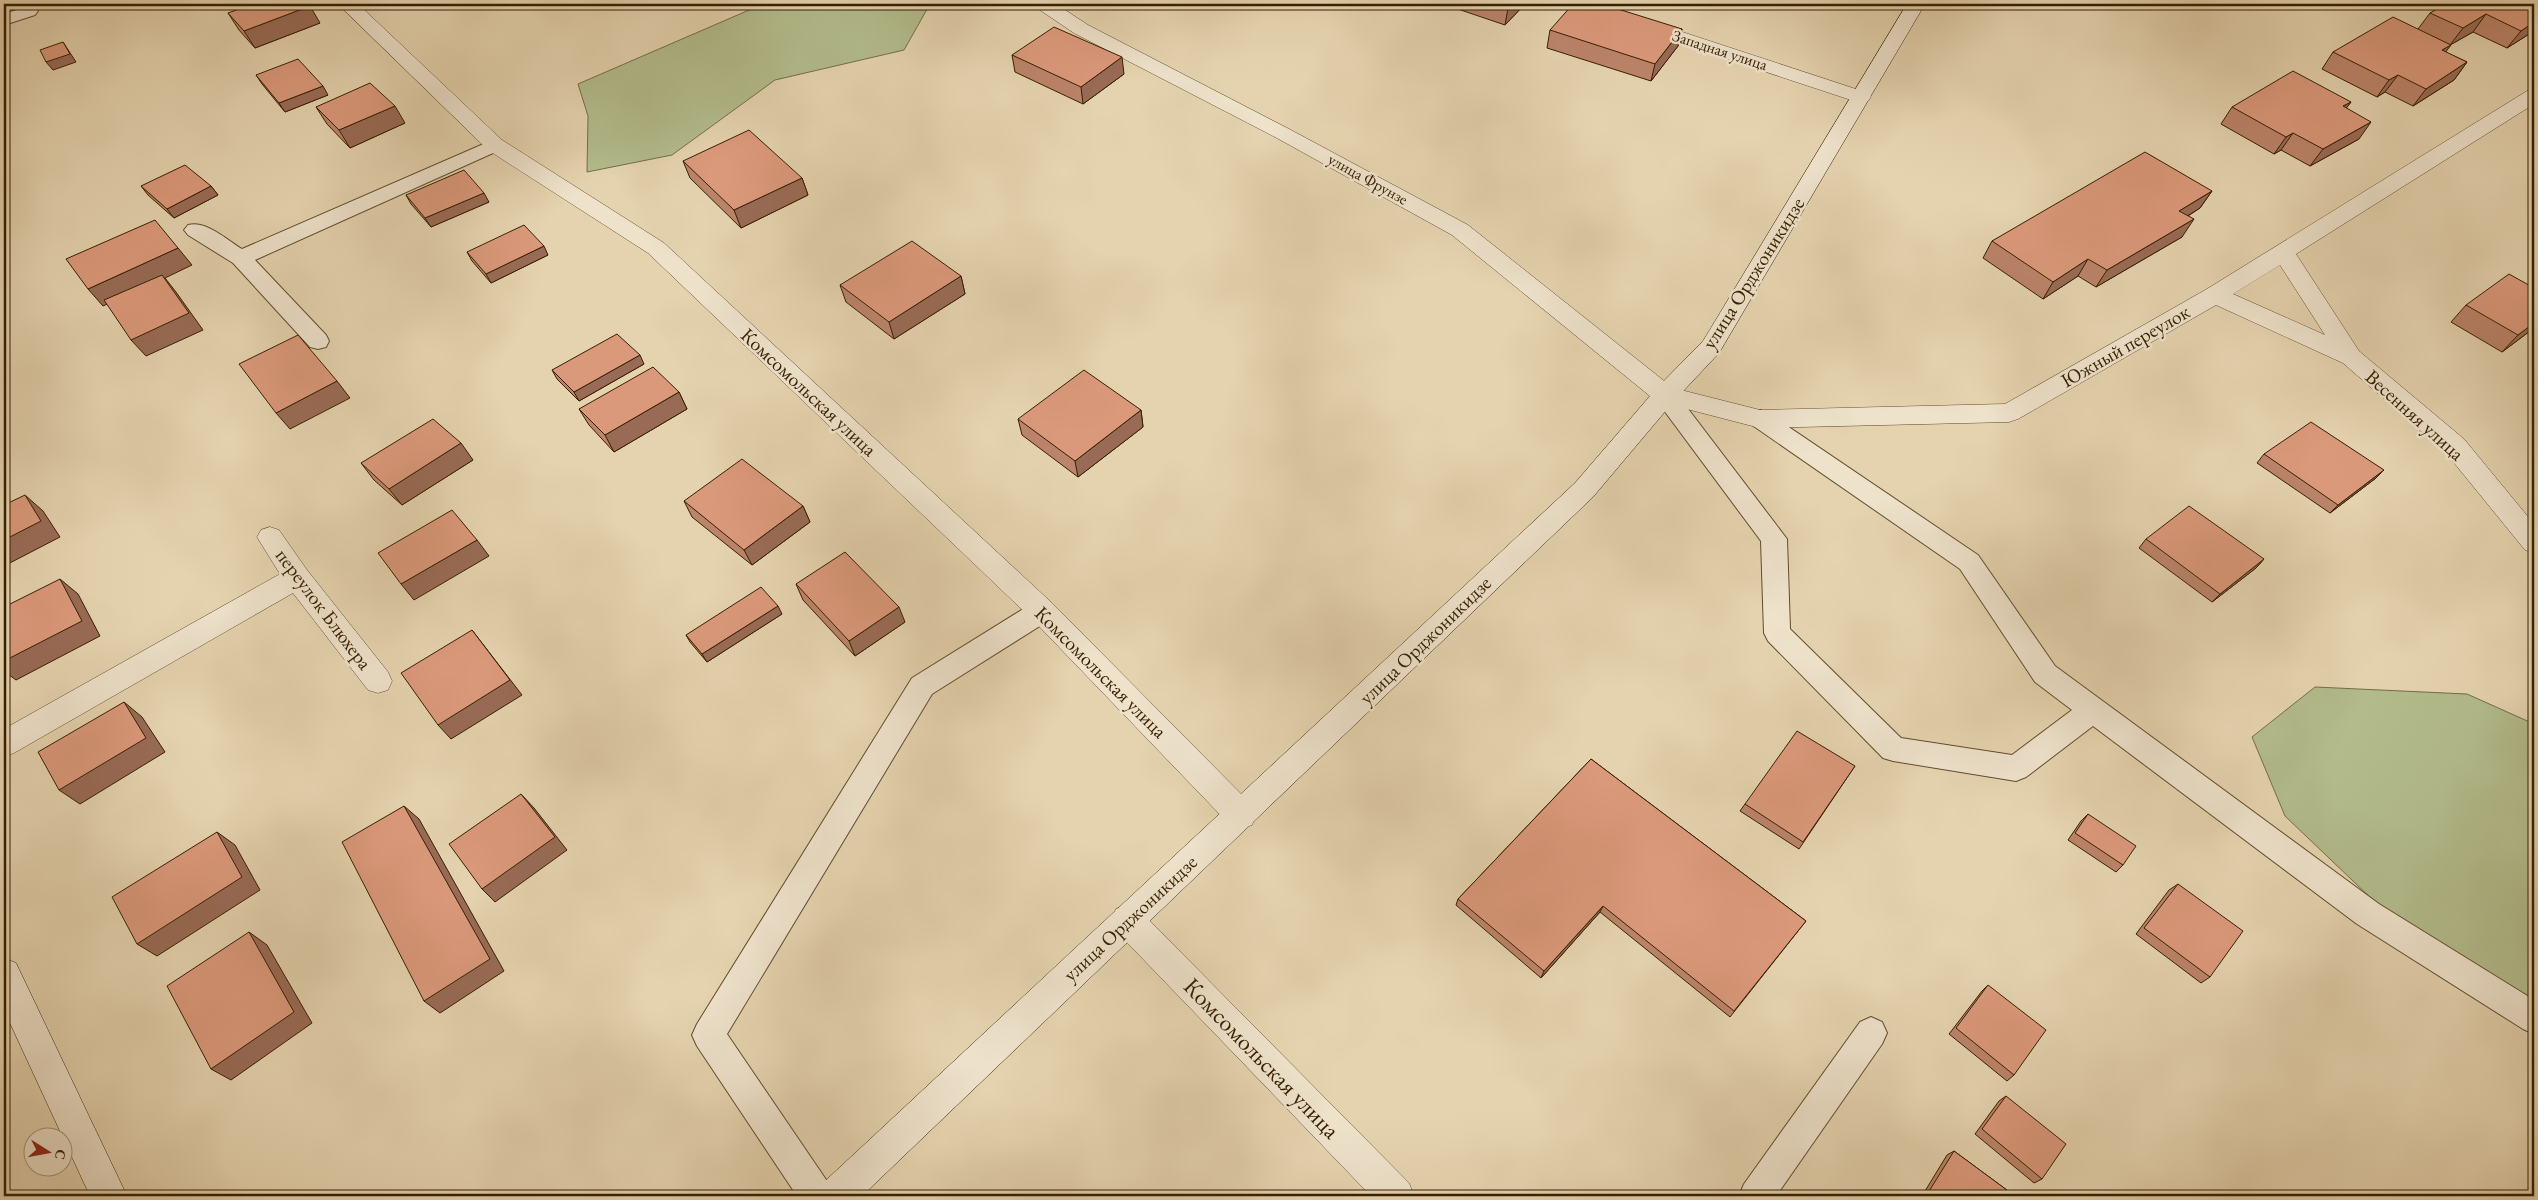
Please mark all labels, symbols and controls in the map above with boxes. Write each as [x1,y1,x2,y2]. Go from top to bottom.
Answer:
street label: Западная улица [1670,25,1771,75]
street label: улица Фрунзе [1324,148,1412,210]
street label: улица Орджоникидзе [1696,192,1810,354]
street label: Южный переулок [2056,298,2195,394]
street label: Комсомольская улица [735,322,883,462]
street label: Весенняя улица [2360,364,2470,466]
street label: переулок Блюхера [270,543,378,675]
street label: улица Орджоникидзе [1353,570,1497,710]
street label: Комсомольская улица [1029,600,1173,744]
street label: улица Орджоникидзе [1057,849,1203,987]
street label: Комсомольская улица [1177,971,1347,1145]
north arrow [22,1128,72,1178]
text: С [51,1148,71,1161]

